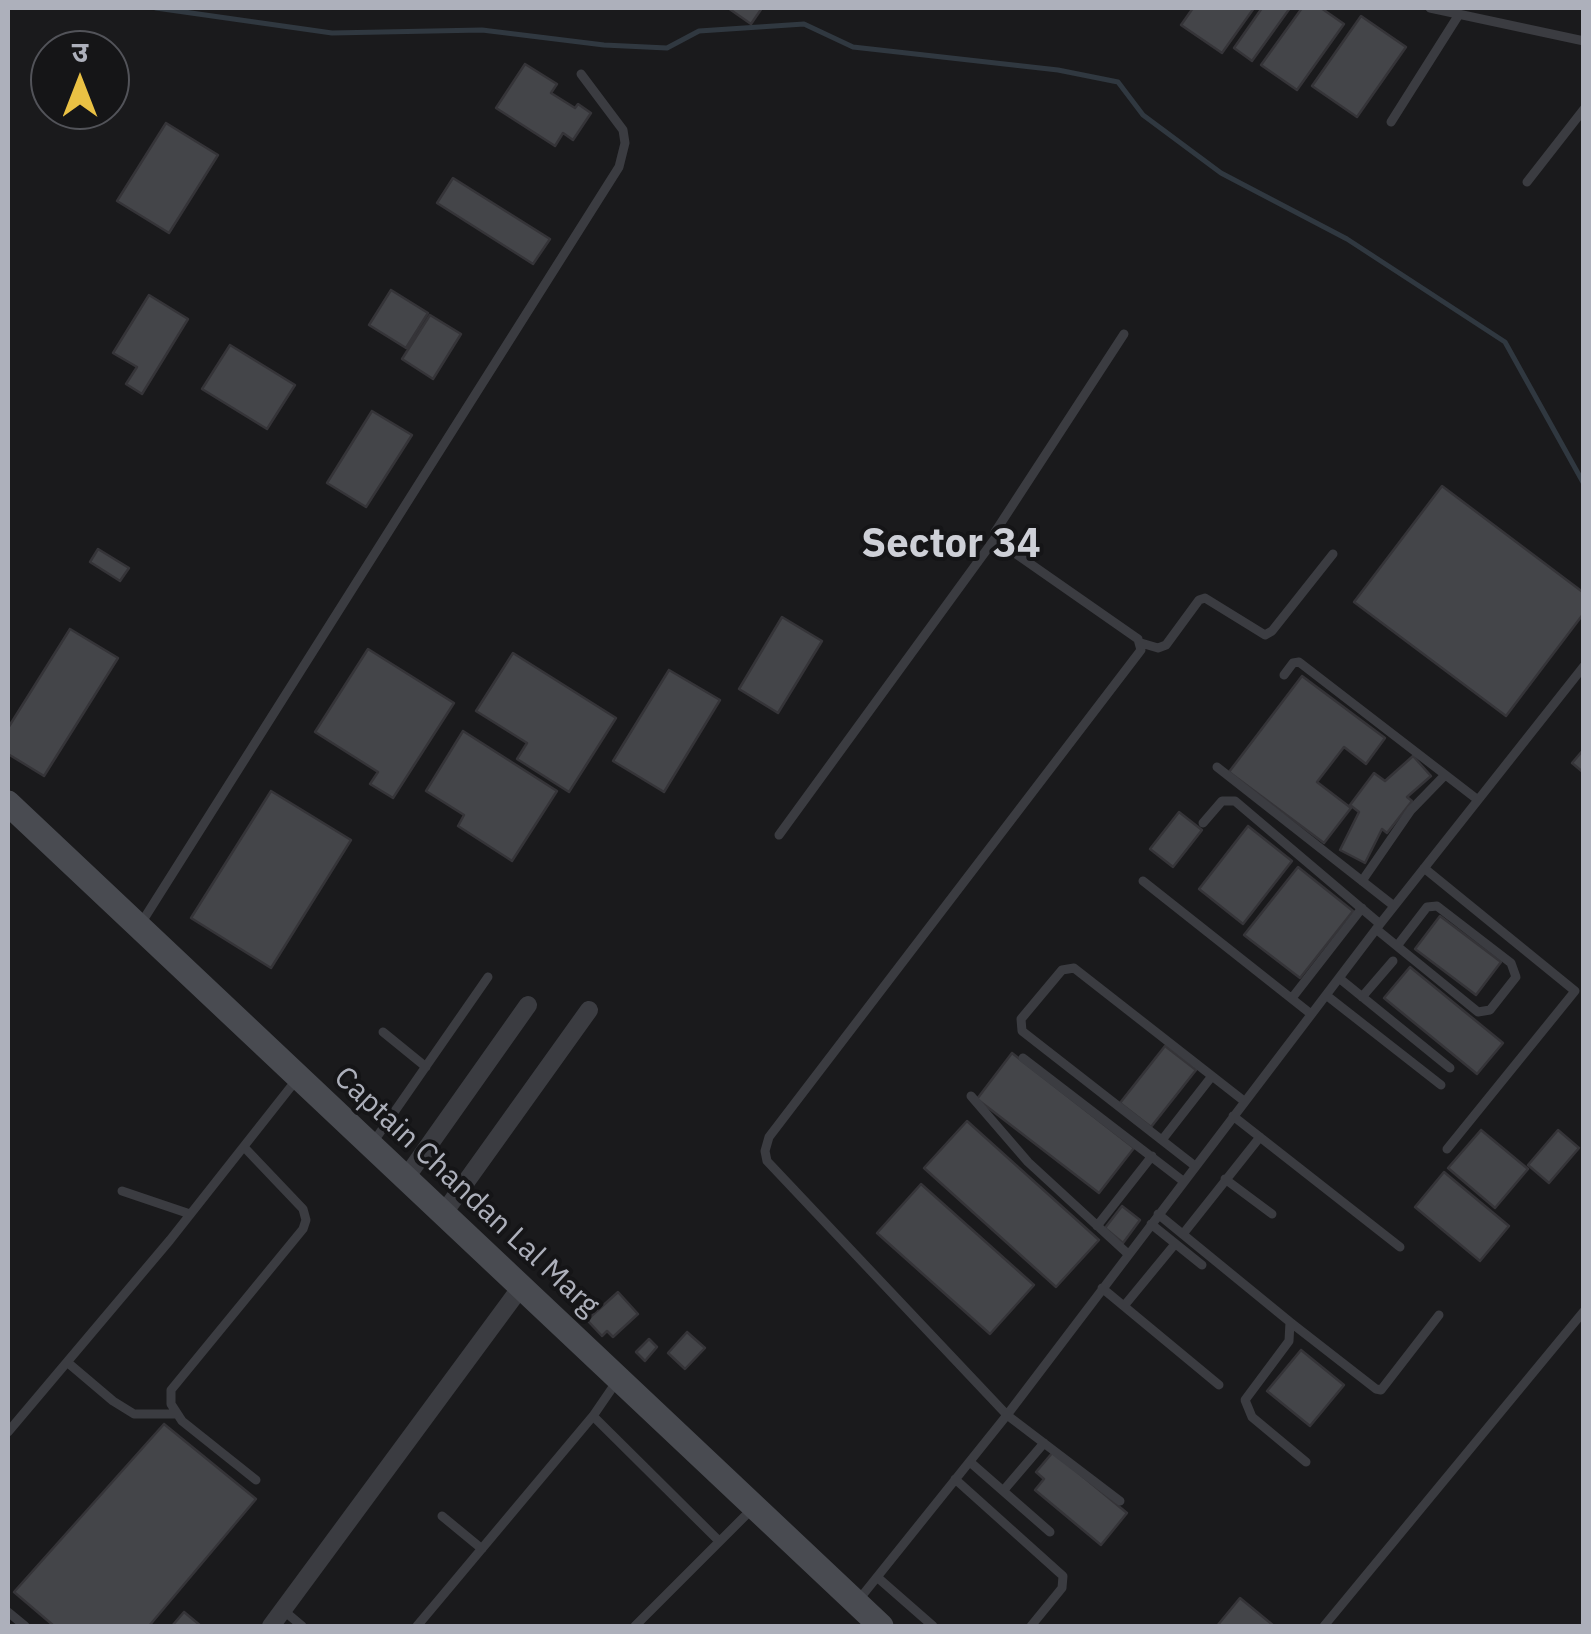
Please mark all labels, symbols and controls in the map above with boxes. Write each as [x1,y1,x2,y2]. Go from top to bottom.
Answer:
north arrow [30,30,130,130]
text: उ [72,33,88,70]
district label: Sector 34 [861,521,1041,569]
street label: Captain Chandan Lal Marg [326,1060,606,1324]

